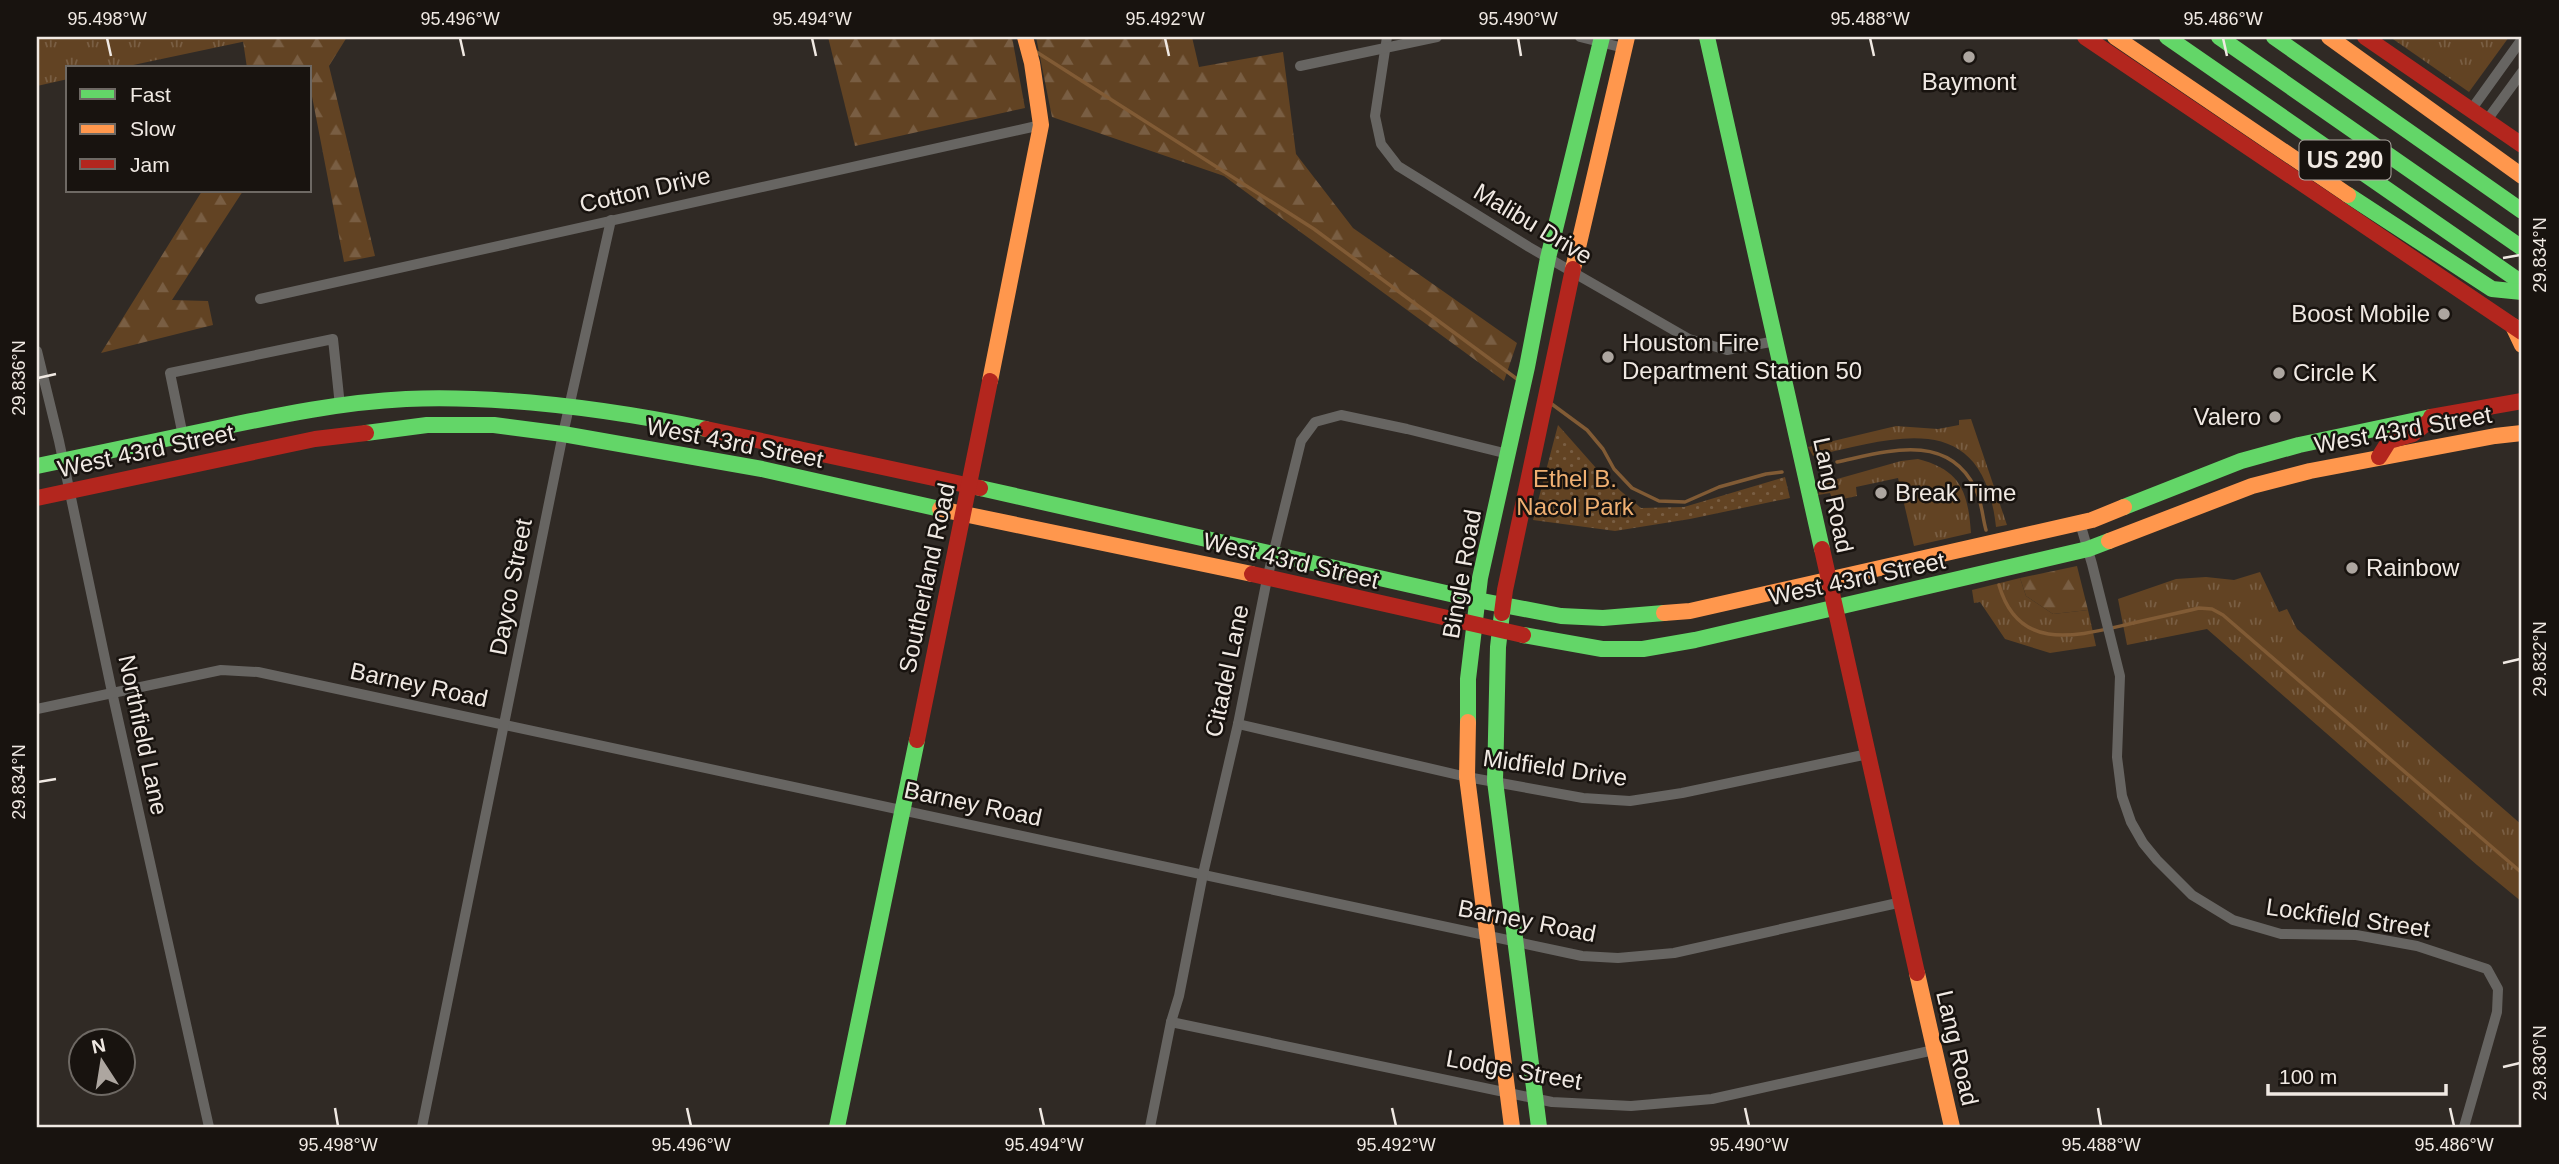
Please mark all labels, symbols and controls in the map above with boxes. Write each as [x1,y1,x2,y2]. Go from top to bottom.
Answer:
text: 95.498°W [67,9,147,29]
text: 95.496°W [420,9,500,29]
text: 95.494°W [772,9,852,29]
text: 95.492°W [1125,9,1205,29]
text: 95.490°W [1478,9,1558,29]
text: 95.488°W [1830,9,1910,29]
text: 95.486°W [2183,9,2263,29]
marker: Baymont [1961,49,1977,65]
legend [66,66,312,192]
place label: Baymont [1922,68,2017,95]
text: Fast [130,83,171,106]
text: Slow [130,117,176,140]
road number: US 290 [2300,140,2390,180]
text: Jam [130,153,170,176]
street label: Cotton Drive [577,161,713,218]
street label: Malibu Drive [1469,178,1597,269]
text: 29.834°N [2530,217,2550,293]
place label: Boost Mobile [2291,300,2430,327]
marker: Boost Mobile [2436,306,2452,322]
place label: Houston Fire Department Station 50 [1622,329,1862,384]
text: 29.836°N [9,340,29,416]
marker: Houston Fire Department Station 50 [1600,349,1616,365]
place label: Circle K [2293,359,2377,386]
marker: Circle K [2271,365,2287,381]
street label: West 43rd Street [2312,401,2494,458]
place label: Valero [2193,403,2261,430]
marker: Valero [2267,409,2283,425]
street label: West 43rd Street [644,412,826,473]
street label: West 43rd Street [55,419,237,482]
street label: Lang Road [1808,435,1859,555]
park label: Ethel B. Nacol Park [1516,465,1635,520]
place label: Break Time [1895,479,2016,506]
street label: Southerland Road [893,480,960,675]
marker: Break Time [1873,485,1889,501]
street label: Bingle Road [1437,507,1486,641]
street label: Dayco Street [484,516,537,658]
street label: West 43rd Street [1201,527,1382,594]
street label: West 43rd Street [1766,547,1948,610]
place label: Rainbow [2366,554,2460,581]
marker: Rainbow [2344,560,2360,576]
street label: Citadel Lane [1199,602,1254,740]
text: 29.832°N [2530,621,2550,697]
street label: Northfield Lane [113,652,174,817]
street label: Barney Road [348,657,490,712]
text: 29.834°N [9,744,29,820]
street label: Midfield Drive [1481,744,1629,791]
street label: Barney Road [902,776,1044,831]
street label: Lockfield Street [2264,893,2432,942]
street label: Barney Road [1456,894,1598,947]
street label: Lang Road [1931,988,1984,1108]
text: 29.830°N [2530,1025,2550,1101]
north arrow [66,1028,136,1098]
text: N [90,1034,107,1058]
street label: Lodge Street [1444,1044,1584,1095]
scale bar [2268,1052,2447,1096]
text: 100 m [2279,1065,2337,1088]
text: 95.498°W [298,1135,378,1155]
text: 95.496°W [651,1135,731,1155]
text: 95.494°W [1004,1135,1084,1155]
text: 95.492°W [1356,1135,1436,1155]
text: 95.490°W [1709,1135,1789,1155]
text: 95.488°W [2061,1135,2141,1155]
text: 95.486°W [2414,1135,2494,1155]

